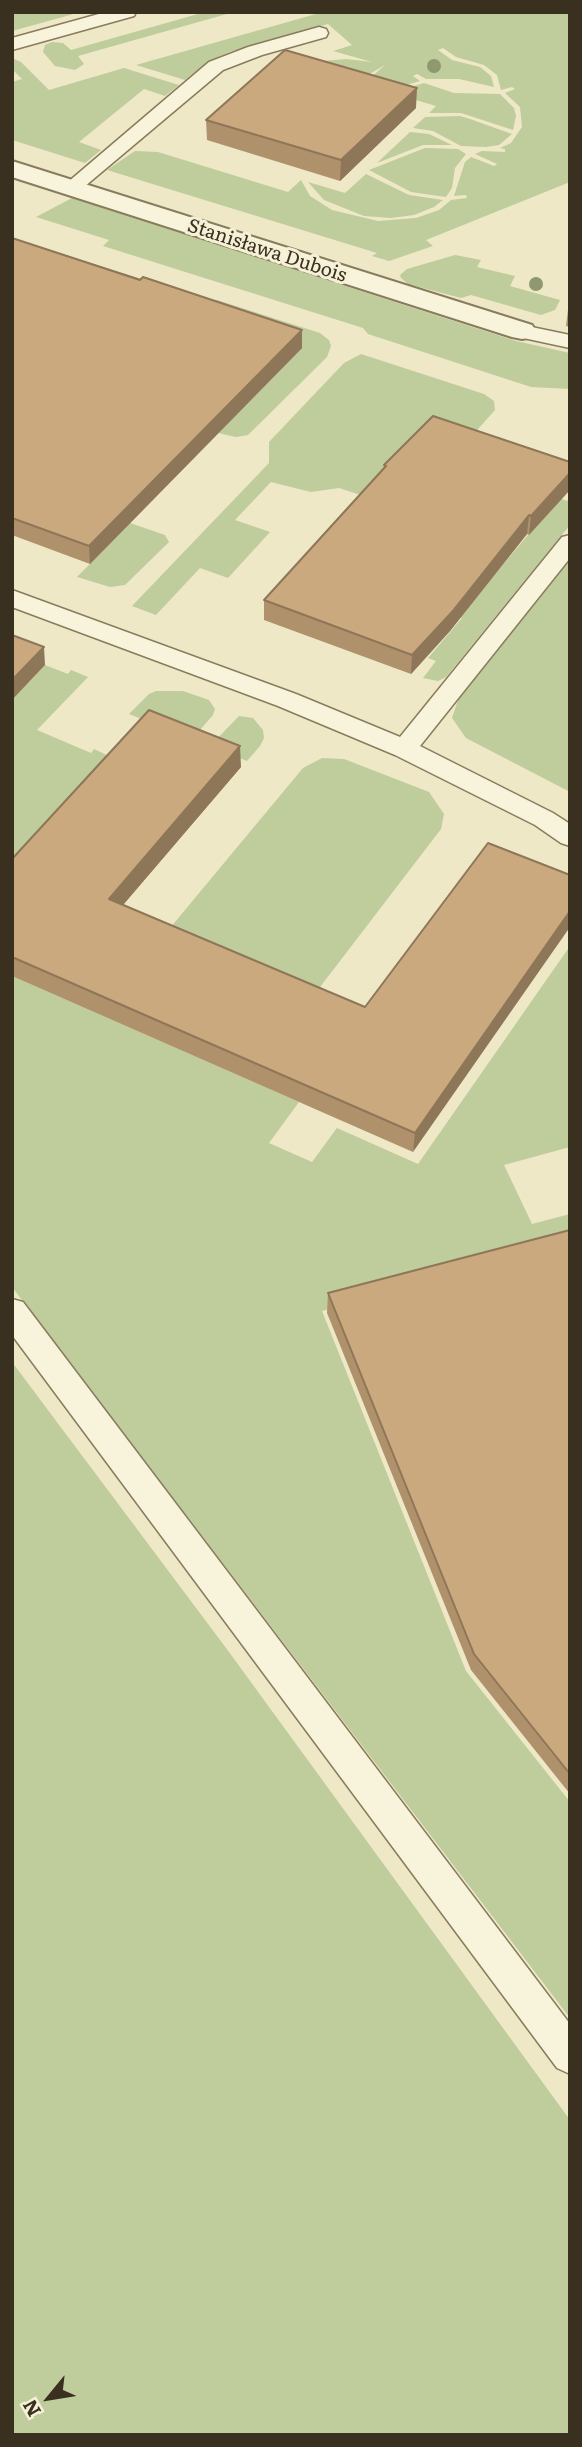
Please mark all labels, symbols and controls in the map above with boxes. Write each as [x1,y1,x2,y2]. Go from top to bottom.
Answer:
street label: Stanisława Dubois [185,214,349,288]
north arrow [14,2363,84,2433]
text: N [15,2395,47,2422]

